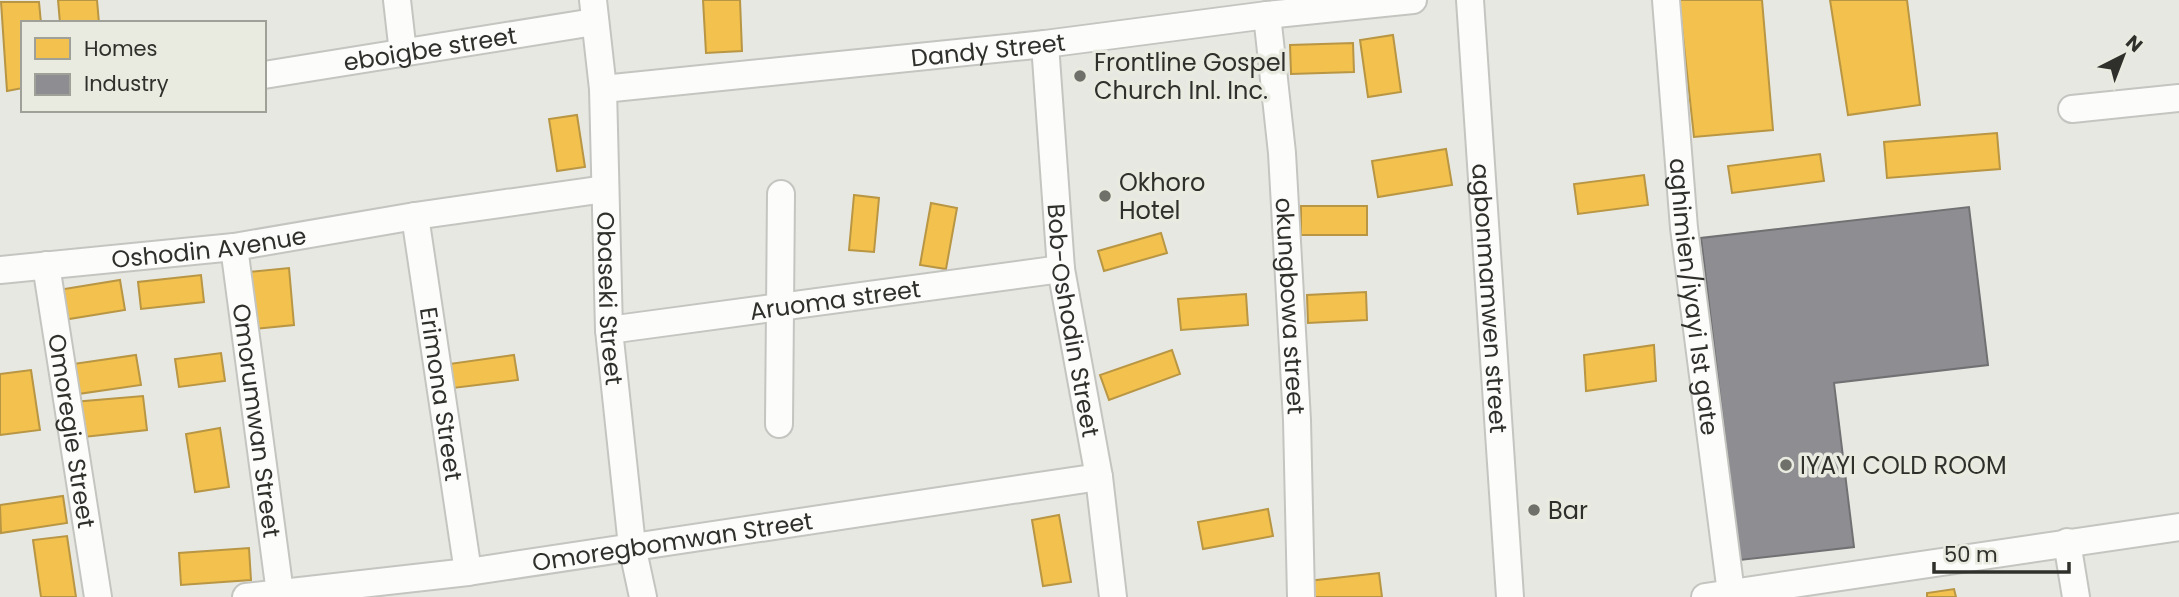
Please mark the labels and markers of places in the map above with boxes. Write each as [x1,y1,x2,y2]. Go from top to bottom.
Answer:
place label: Frontline Gospel Church Inl. Inc. [1094,46,1287,107]
marker: Frontline Gospel Church Inl. Inc. [1072,68,1088,84]
place label: Okhoro Hotel [1119,166,1205,227]
marker: Okhoro Hotel [1097,188,1113,204]
place label: IYAYI COLD ROOM [1800,449,2007,482]
marker: IYAYI COLD ROOM [1778,457,1794,473]
place label: Bar [1548,494,1588,527]
marker: Bar [1526,502,1542,518]

